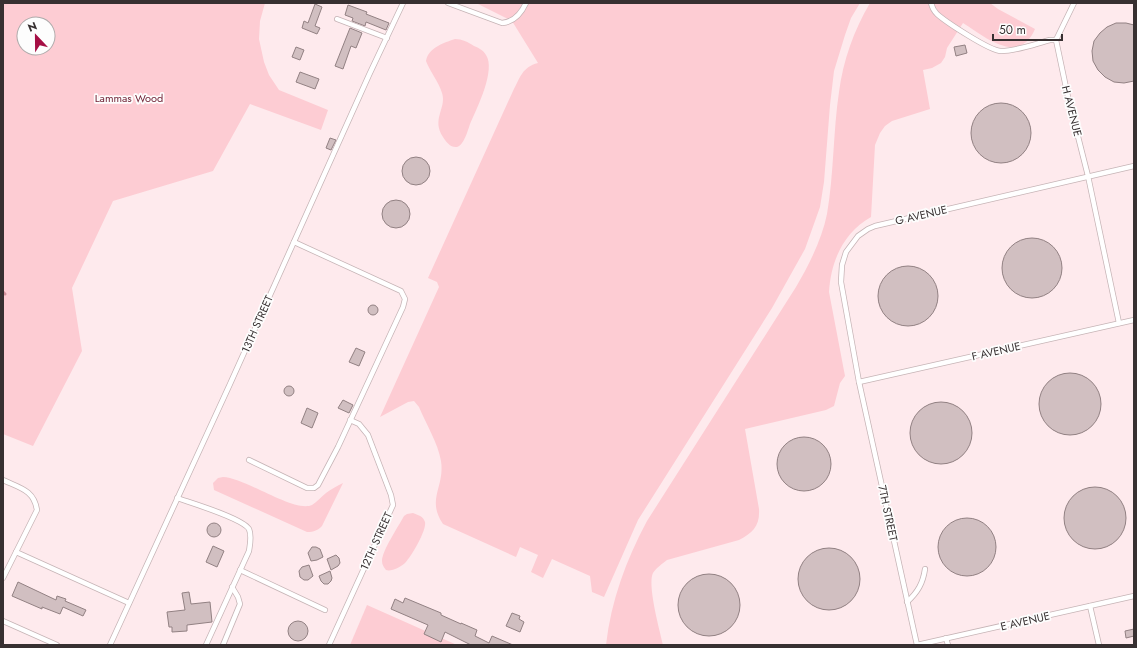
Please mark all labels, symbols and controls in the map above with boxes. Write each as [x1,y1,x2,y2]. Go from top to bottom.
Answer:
north arrow [16,16,56,56]
scale bar [993,16,1062,42]
text: N [25,18,39,36]
text: 50 m [999,21,1026,39]
street label: H AVENUE [1058,84,1086,138]
park label: Lammas Wood [95,90,163,106]
street label: G AVENUE [893,201,949,229]
street label: 13TH STREET [237,293,277,355]
street label: F AVENUE [970,338,1022,364]
street label: 7TH STREET [874,483,902,543]
street label: 12TH STREET [356,509,396,573]
street label: E AVENUE [999,608,1051,634]

